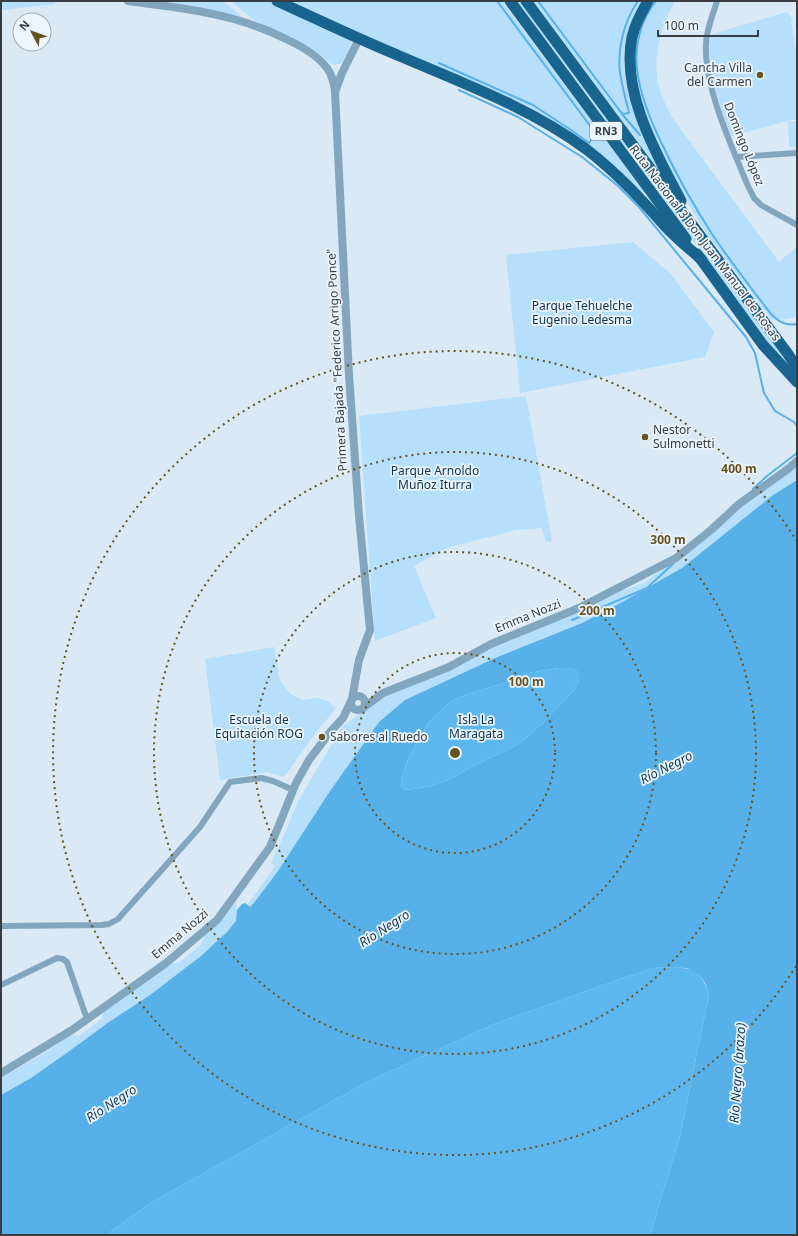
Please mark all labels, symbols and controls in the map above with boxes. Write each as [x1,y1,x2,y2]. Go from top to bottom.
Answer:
north arrow [12,12,52,52]
scale bar [658,12,758,38]
text: N [15,17,33,33]
text: 100 m [664,17,699,34]
place label: Cancha Villa del Carmen [684,59,752,90]
marker: Cancha Villa del Carmen [755,70,765,80]
street label: Domingo López [720,99,769,188]
road number: RN3 [590,122,622,140]
street label: Ruta Nacional 3 Don Juan Manuel de Rosas [626,141,785,344]
street label: Primera Bajada "Federico Arrigo Ponce" [322,248,351,472]
park label: Parque Tehuelche Eugenio Ledesma [532,297,633,328]
place label: Nestor Sulmonetti [653,421,715,452]
marker: Nestor Sulmonetti [640,432,650,442]
text: 400 m [721,460,757,477]
park label: Parque Arnoldo Muñoz Iturra [391,462,479,493]
text: 300 m [650,531,686,548]
street label: Emma Nozzi [492,595,563,636]
text: 200 m [579,602,615,619]
text: 100 m [508,673,544,690]
park label: Escuela de Equitación ROG [215,711,303,742]
park label: Isla La Maragata [449,711,503,742]
place label: Sabores al Ruedo [330,728,428,745]
marker: Sabores al Ruedo [317,732,327,742]
centre of rings [448,746,462,760]
water label: Río Negro [637,746,695,788]
street label: Emma Nozzi [148,905,212,963]
water label: Río Negro [355,905,413,951]
water label: Río Negro (brazo) [725,1022,750,1124]
water label: Río Negro [82,1080,140,1126]

